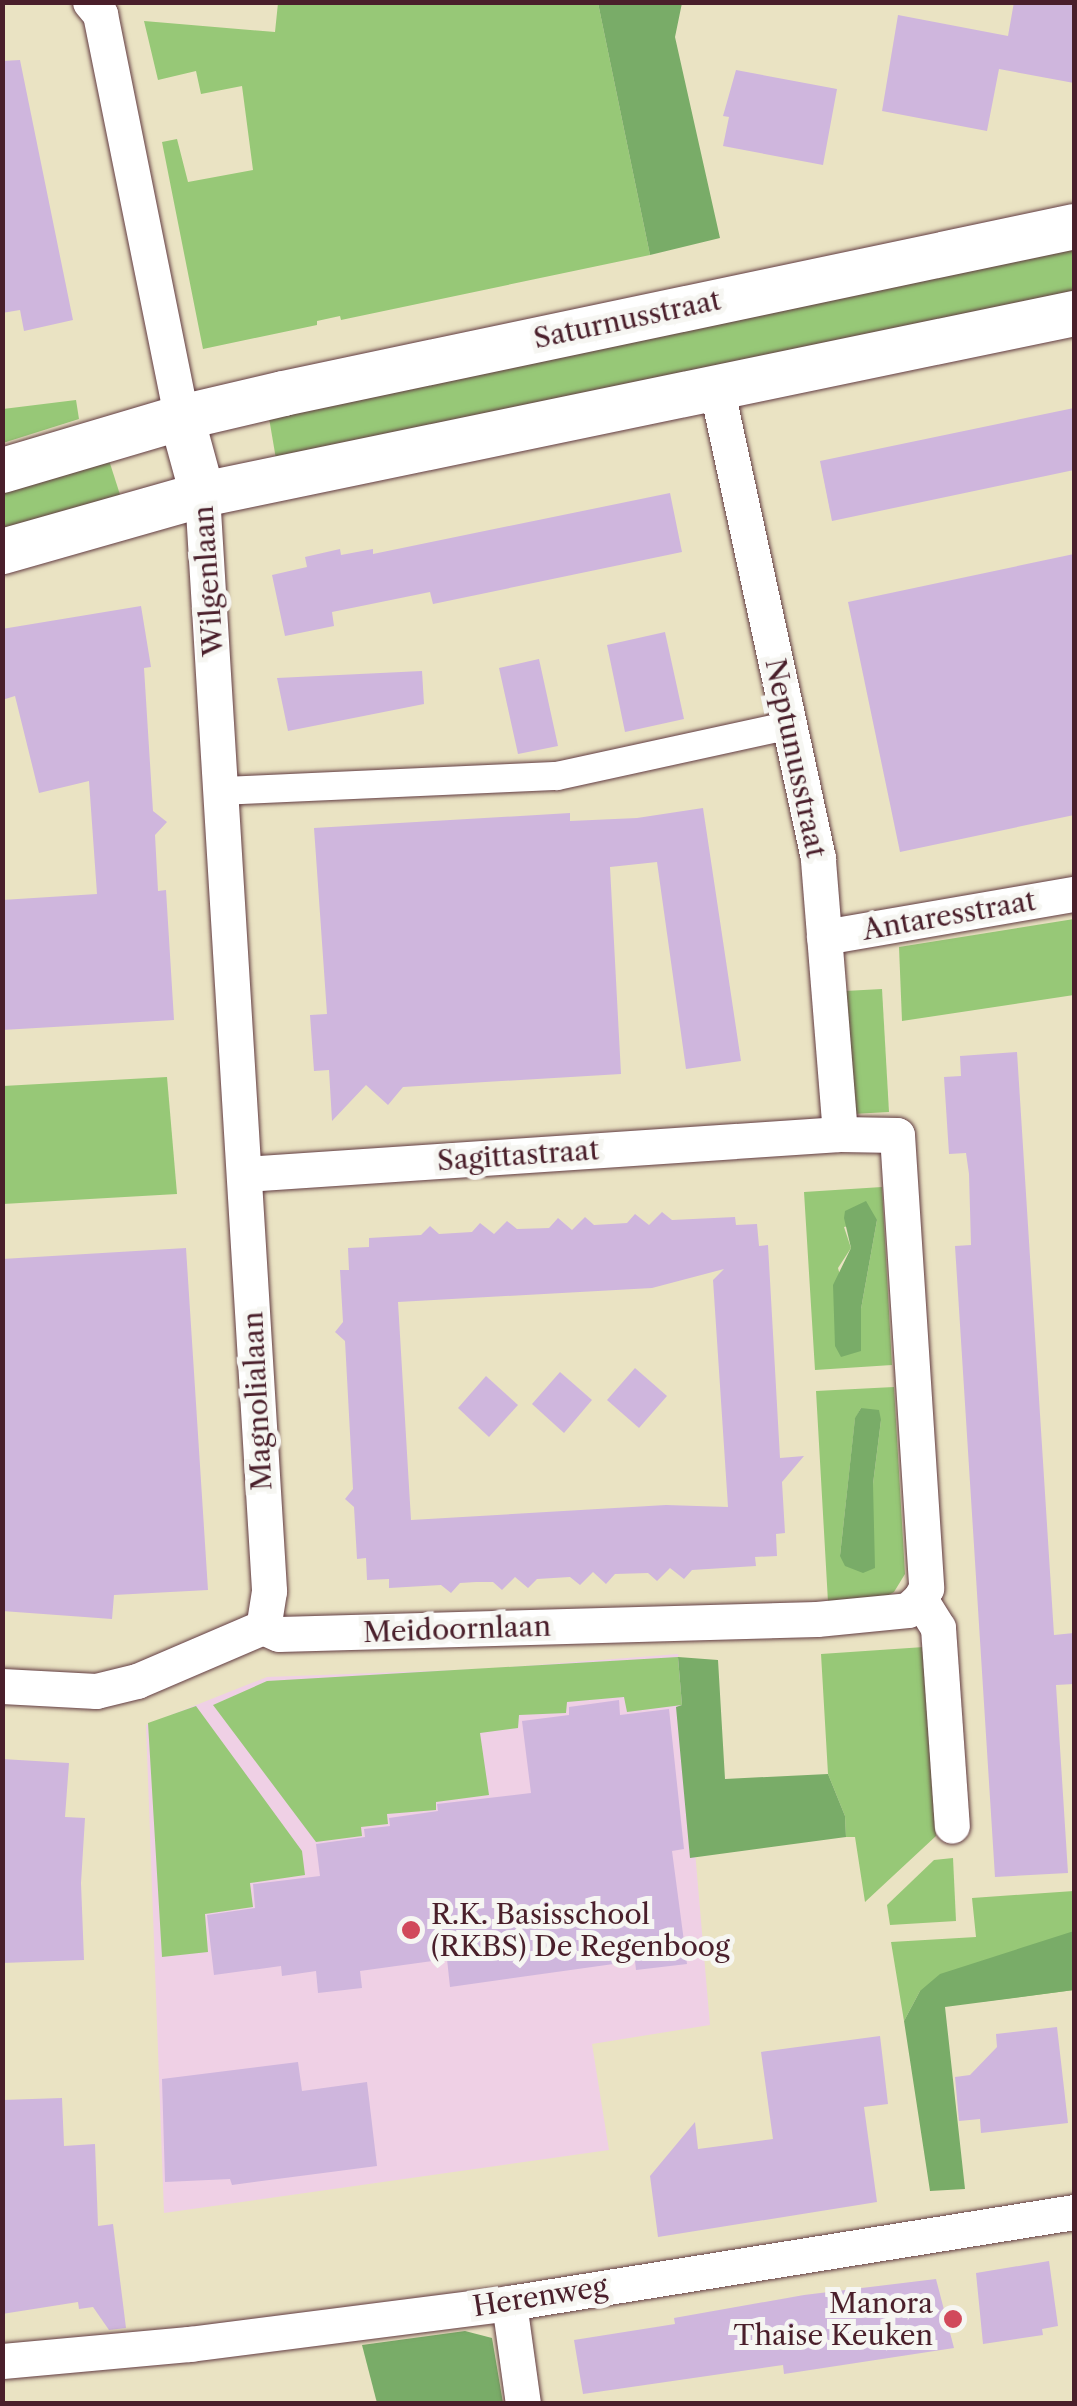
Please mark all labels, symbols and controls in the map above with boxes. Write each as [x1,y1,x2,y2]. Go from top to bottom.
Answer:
street label: Saturnusstraat [530,283,724,355]
street label: Wilgenlaan [186,505,230,657]
street label: Neptunusstraat [759,655,833,861]
street label: Antaresstraat [860,883,1038,947]
street label: Sagittastraat [436,1133,600,1177]
street label: Magnolialaan [236,1311,278,1491]
street label: Meidoornlaan [363,1609,551,1649]
place label: R.K. Basisschool (RKBS) De Regenboog [431,1897,730,1963]
marker: R.K. Basisschool (RKBS) De Regenboog [400,1919,422,1941]
street label: Herenweg [470,2269,610,2323]
place label: Manora Thaise Keuken [734,2286,933,2352]
marker: Manora Thaise Keuken [942,2308,964,2330]

